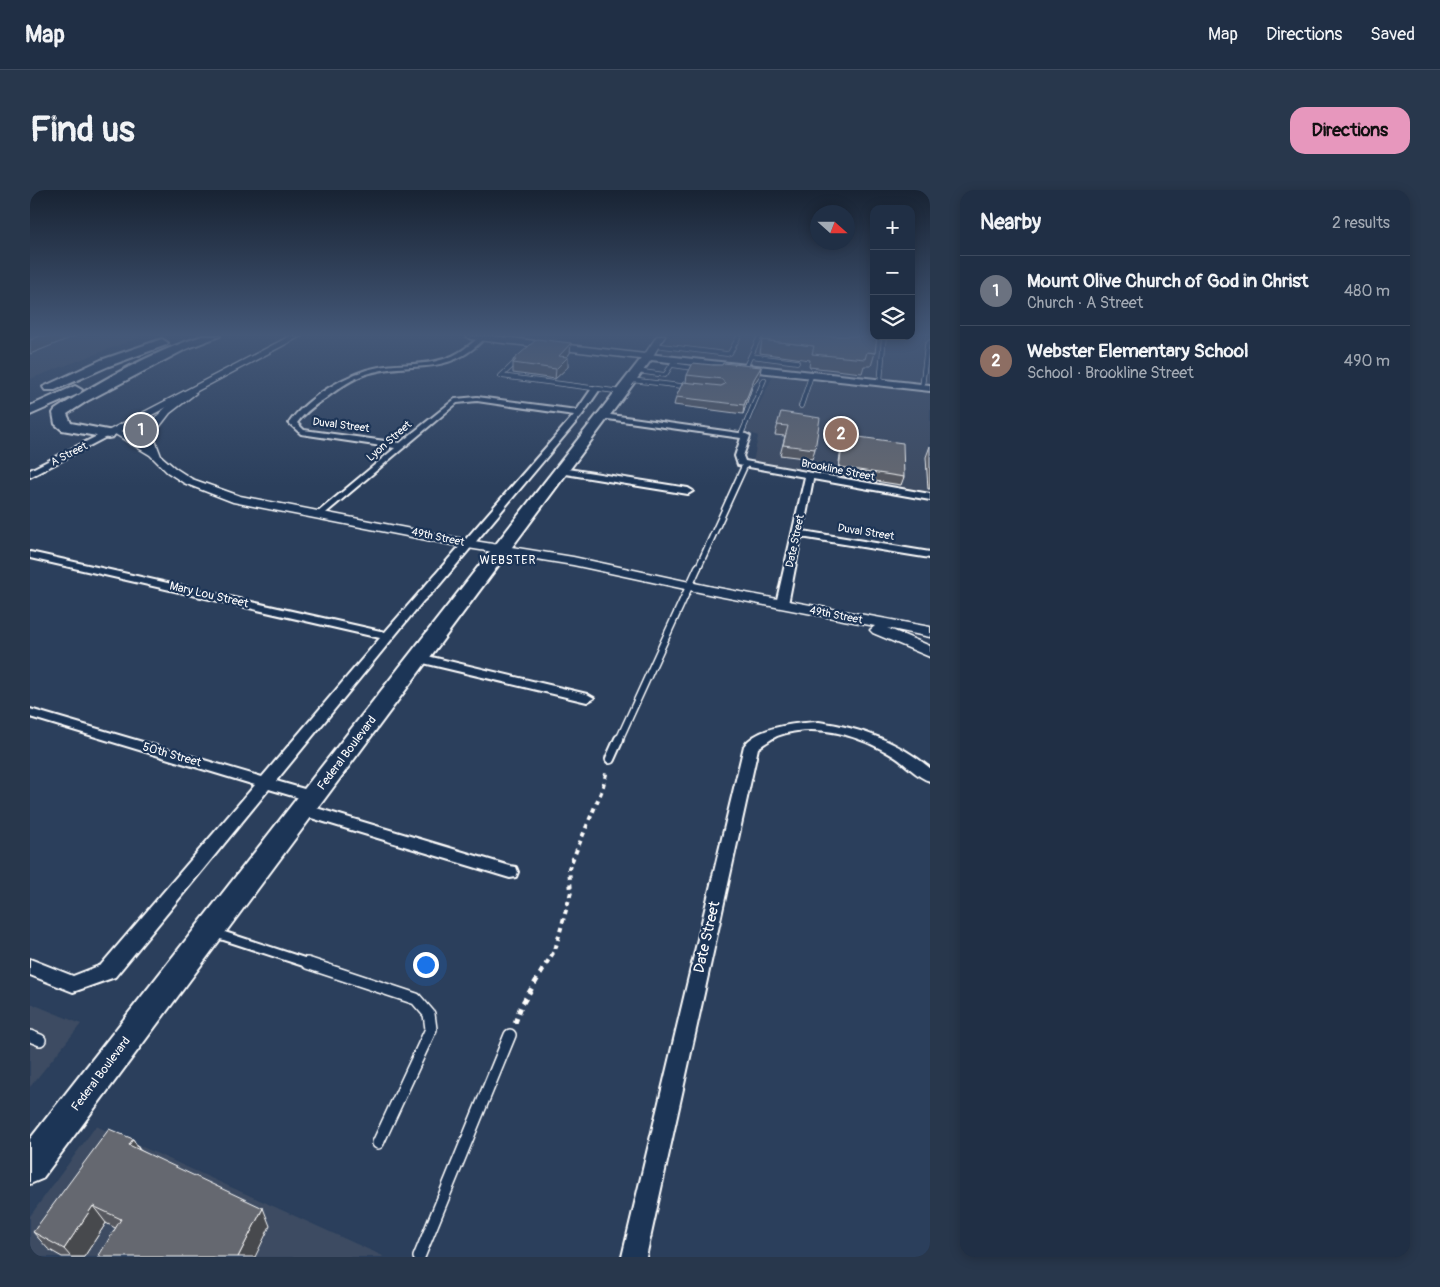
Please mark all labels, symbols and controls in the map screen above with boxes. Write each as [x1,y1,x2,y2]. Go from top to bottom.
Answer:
text: Map [25,20,65,49]
text: Map [1208,23,1238,46]
text: Directions [1266,23,1342,46]
text: Saved [1370,23,1415,46]
button: Directions [1290,107,1410,154]
text: Find us [30,108,135,152]
north arrow [810,205,855,250]
map controls [870,205,915,340]
button: + [870,205,915,250]
text: Nearby [980,209,1041,236]
text: 2 results [1332,213,1390,233]
button: − [870,250,915,295]
text: Mount Olive Church of God in Christ [1027,269,1308,293]
text: 1 [993,281,999,301]
text: 480 m [1344,281,1390,301]
text: Church · A Street [1027,293,1143,313]
button: layers [870,295,915,340]
text: Webster Elementary School [1027,339,1248,363]
text: 2 [992,351,1000,371]
text: 490 m [1344,351,1390,371]
text: School · Brookline Street [1027,363,1194,383]
pin: 1 [125,411,157,449]
street label: Duval Street [312,415,371,435]
pin: 2 [825,415,857,453]
street label: Lyon Street [364,418,414,464]
street label: A Street [49,439,90,469]
street label: Brookline Street [800,456,876,484]
street label: Date Street [783,513,807,569]
street label: Duval Street [837,521,896,543]
street label: 49th Street [410,525,466,549]
district label: WEBSTER [479,553,537,568]
street label: Mary Lou Street [168,579,250,611]
street label: 49th Street [808,603,864,627]
street label: Federal Boulevard [314,713,380,793]
street label: 50th Street [141,739,203,771]
street label: Date Street [689,898,725,975]
your location [413,952,439,978]
street label: Federal Boulevard [68,1034,134,1114]

